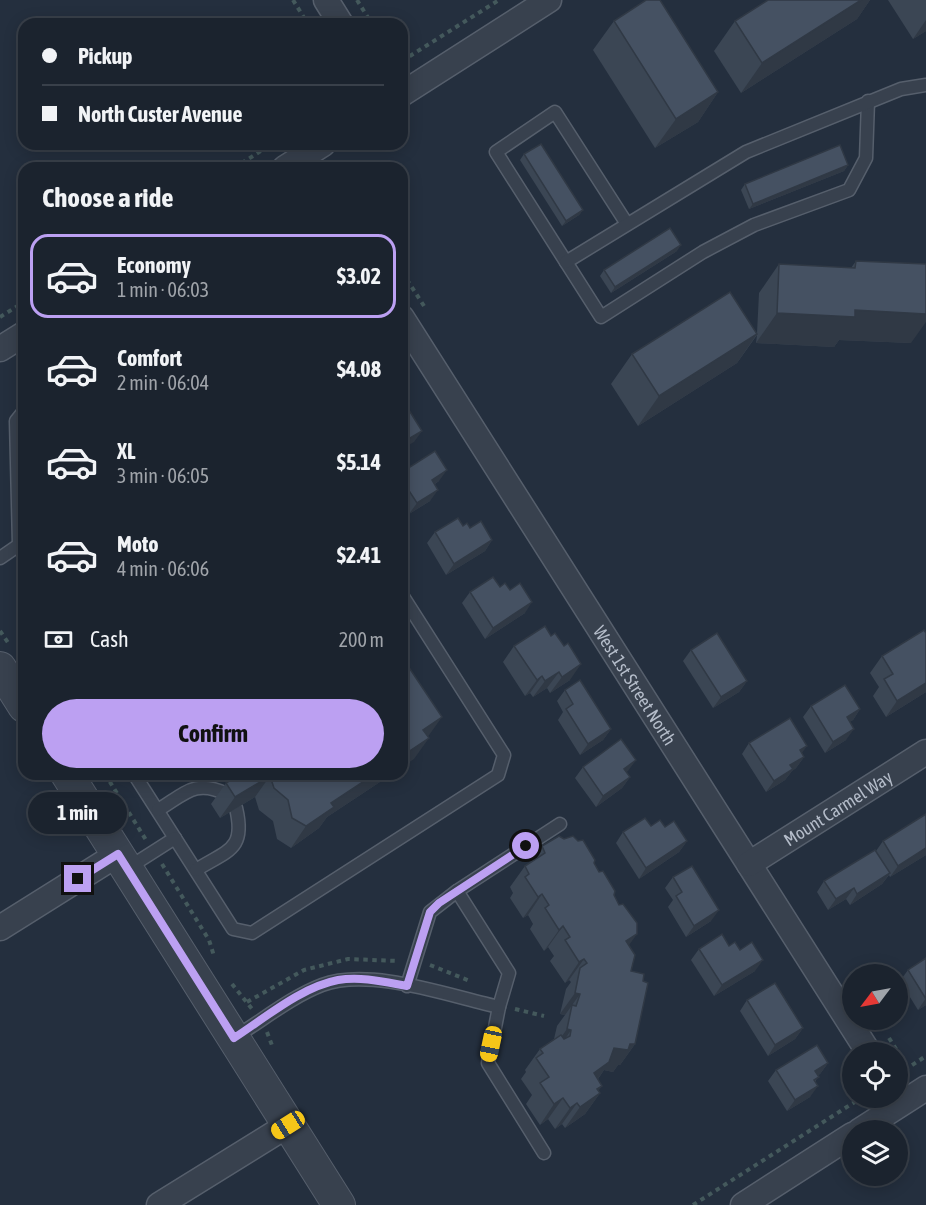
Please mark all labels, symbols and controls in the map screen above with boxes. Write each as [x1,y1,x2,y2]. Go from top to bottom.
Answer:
text: Pickup [78,43,133,69]
text: North Custer Avenue [78,101,242,127]
text: Choose a ride [42,182,174,213]
icon: car [45,249,99,303]
text: Economy [117,252,191,278]
text: $3.02 [337,263,381,289]
text: 1 min · 06:03 [117,278,209,301]
icon: car [45,342,99,396]
text: Comfort [117,345,182,371]
text: $4.08 [337,356,381,382]
text: 2 min · 06:04 [117,371,209,394]
icon: car [45,435,99,489]
text: XL [117,438,135,464]
text: $5.14 [337,449,381,475]
text: 3 min · 06:05 [117,464,209,487]
icon: car [45,528,99,582]
text: Moto [117,531,159,557]
text: $2.41 [337,542,381,568]
text: 4 min · 06:06 [117,557,209,580]
street label: West 1st Street North [590,622,681,749]
icon: cash [42,623,75,656]
text: Cash [90,626,129,652]
text: 200 m [339,628,384,651]
button: Confirm [42,699,384,768]
street label: Mount Carmel Way [780,766,896,850]
callout: 1 min [28,792,128,834]
text: 1 min [57,801,98,824]
route start [512,832,539,859]
route end [64,865,91,892]
north arrow [842,964,908,1030]
map controls [842,964,908,1186]
car [478,1025,504,1063]
button: locate [842,1042,908,1108]
car [268,1108,308,1142]
button: layers [842,1120,908,1186]

